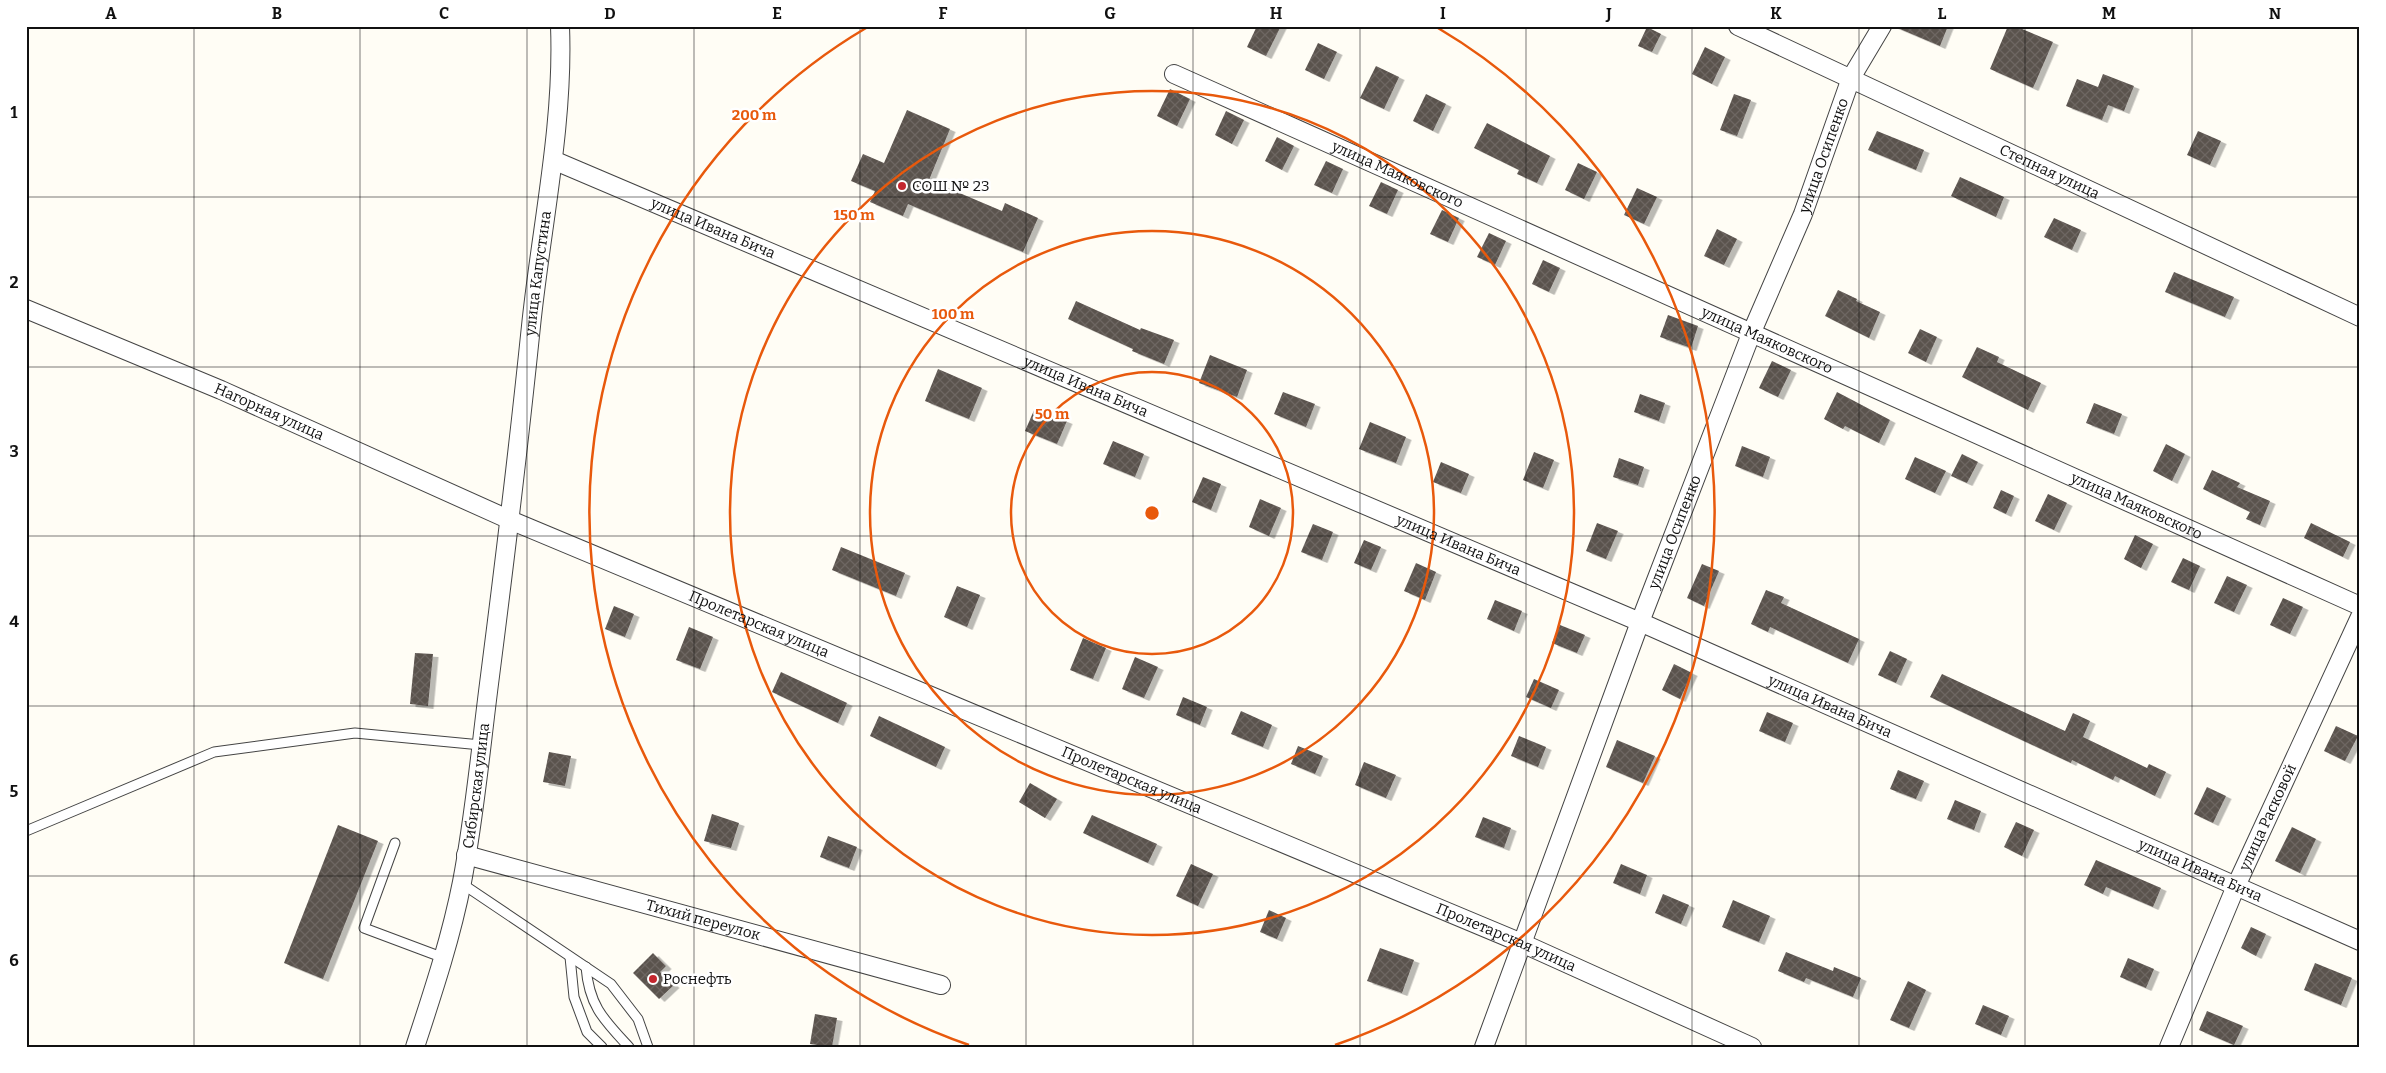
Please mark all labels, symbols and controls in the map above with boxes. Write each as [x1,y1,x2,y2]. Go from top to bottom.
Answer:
text: A [105,4,117,23]
text: B [272,4,282,23]
text: C [439,4,449,23]
text: D [604,4,616,23]
text: E [772,4,782,23]
text: F [939,4,948,23]
text: G [1104,4,1116,23]
text: H [1270,4,1283,23]
text: I [1440,4,1446,23]
text: J [1605,4,1612,23]
text: K [1770,4,1782,23]
text: L [1938,4,1947,23]
text: M [2102,4,2116,23]
text: N [2269,4,2281,23]
street label: улица Осипенко [1795,96,1852,217]
text: 1 [11,103,18,122]
text: 200 m [732,106,777,124]
street label: улица Маяковского [1328,137,1466,212]
street label: Степная улица [1997,141,2103,203]
place label: СОШ № 23 [912,177,989,195]
marker: СОШ № 23 [896,180,908,192]
street label: улица Ивана Бича [647,193,778,262]
text: 150 m [833,206,875,224]
street label: улица Капустина [521,210,555,338]
text: 2 [9,273,19,292]
street label: улица Маяковского [1698,302,1836,377]
text: 100 m [932,305,975,323]
street label: улица Ивана Бича [1020,352,1151,421]
street label: Нагорная улица [212,379,327,444]
text: 50 m [1035,405,1070,423]
text: 3 [9,442,19,461]
street label: улица Маяковского [2067,468,2205,543]
street label: улица Осипенко [1644,473,1705,593]
centre of rings [1143,504,1161,522]
street label: улица Ивана Бича [1393,510,1524,579]
street label: Пролетарская улица [686,587,832,661]
text: 4 [9,612,19,631]
street label: улица Ивана Бича [1764,671,1895,741]
street label: Сибирская улица [459,722,493,850]
street label: Пролетарская улица [1059,743,1205,817]
street label: улица Расковой [2235,761,2300,874]
text: 5 [10,782,19,801]
street label: улица Ивана Бича [2135,835,2265,906]
street label: Тихий переулок [644,896,763,944]
street label: Пролетарская улица [1434,899,1579,975]
text: 6 [9,951,19,970]
place label: Роснефть [663,970,732,988]
marker: Роснефть [647,973,659,985]

